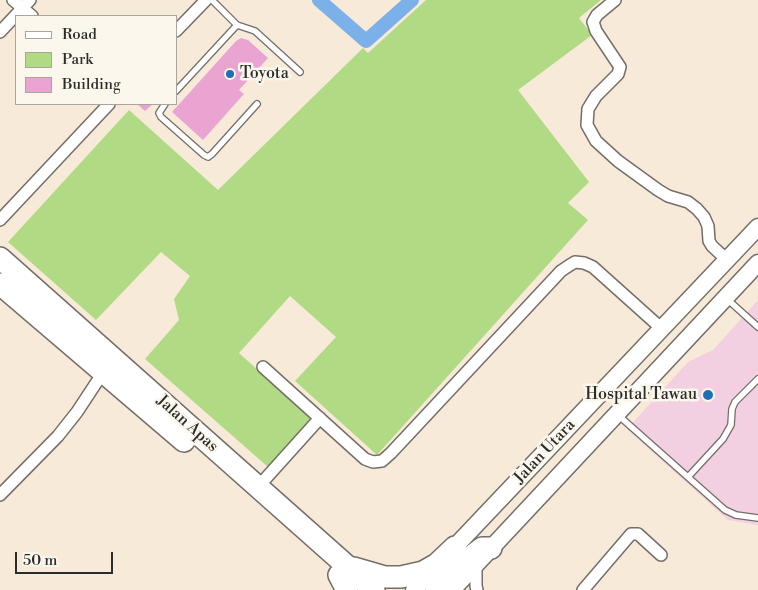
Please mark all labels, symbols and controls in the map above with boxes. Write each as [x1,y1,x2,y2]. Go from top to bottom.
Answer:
legend [15,15,178,105]
text: Road [62,25,97,44]
text: Park [62,50,93,69]
place label: Toyota [240,64,289,84]
marker: Toyota [224,68,236,80]
text: Building [62,75,121,94]
place label: Hospital Tawau [585,385,697,405]
marker: Hospital Tawau [701,388,715,402]
street label: Jalan Apas [152,391,222,457]
street label: Jalan Utara [510,416,580,488]
scale bar [18,542,115,574]
text: 50 m [23,551,57,570]

